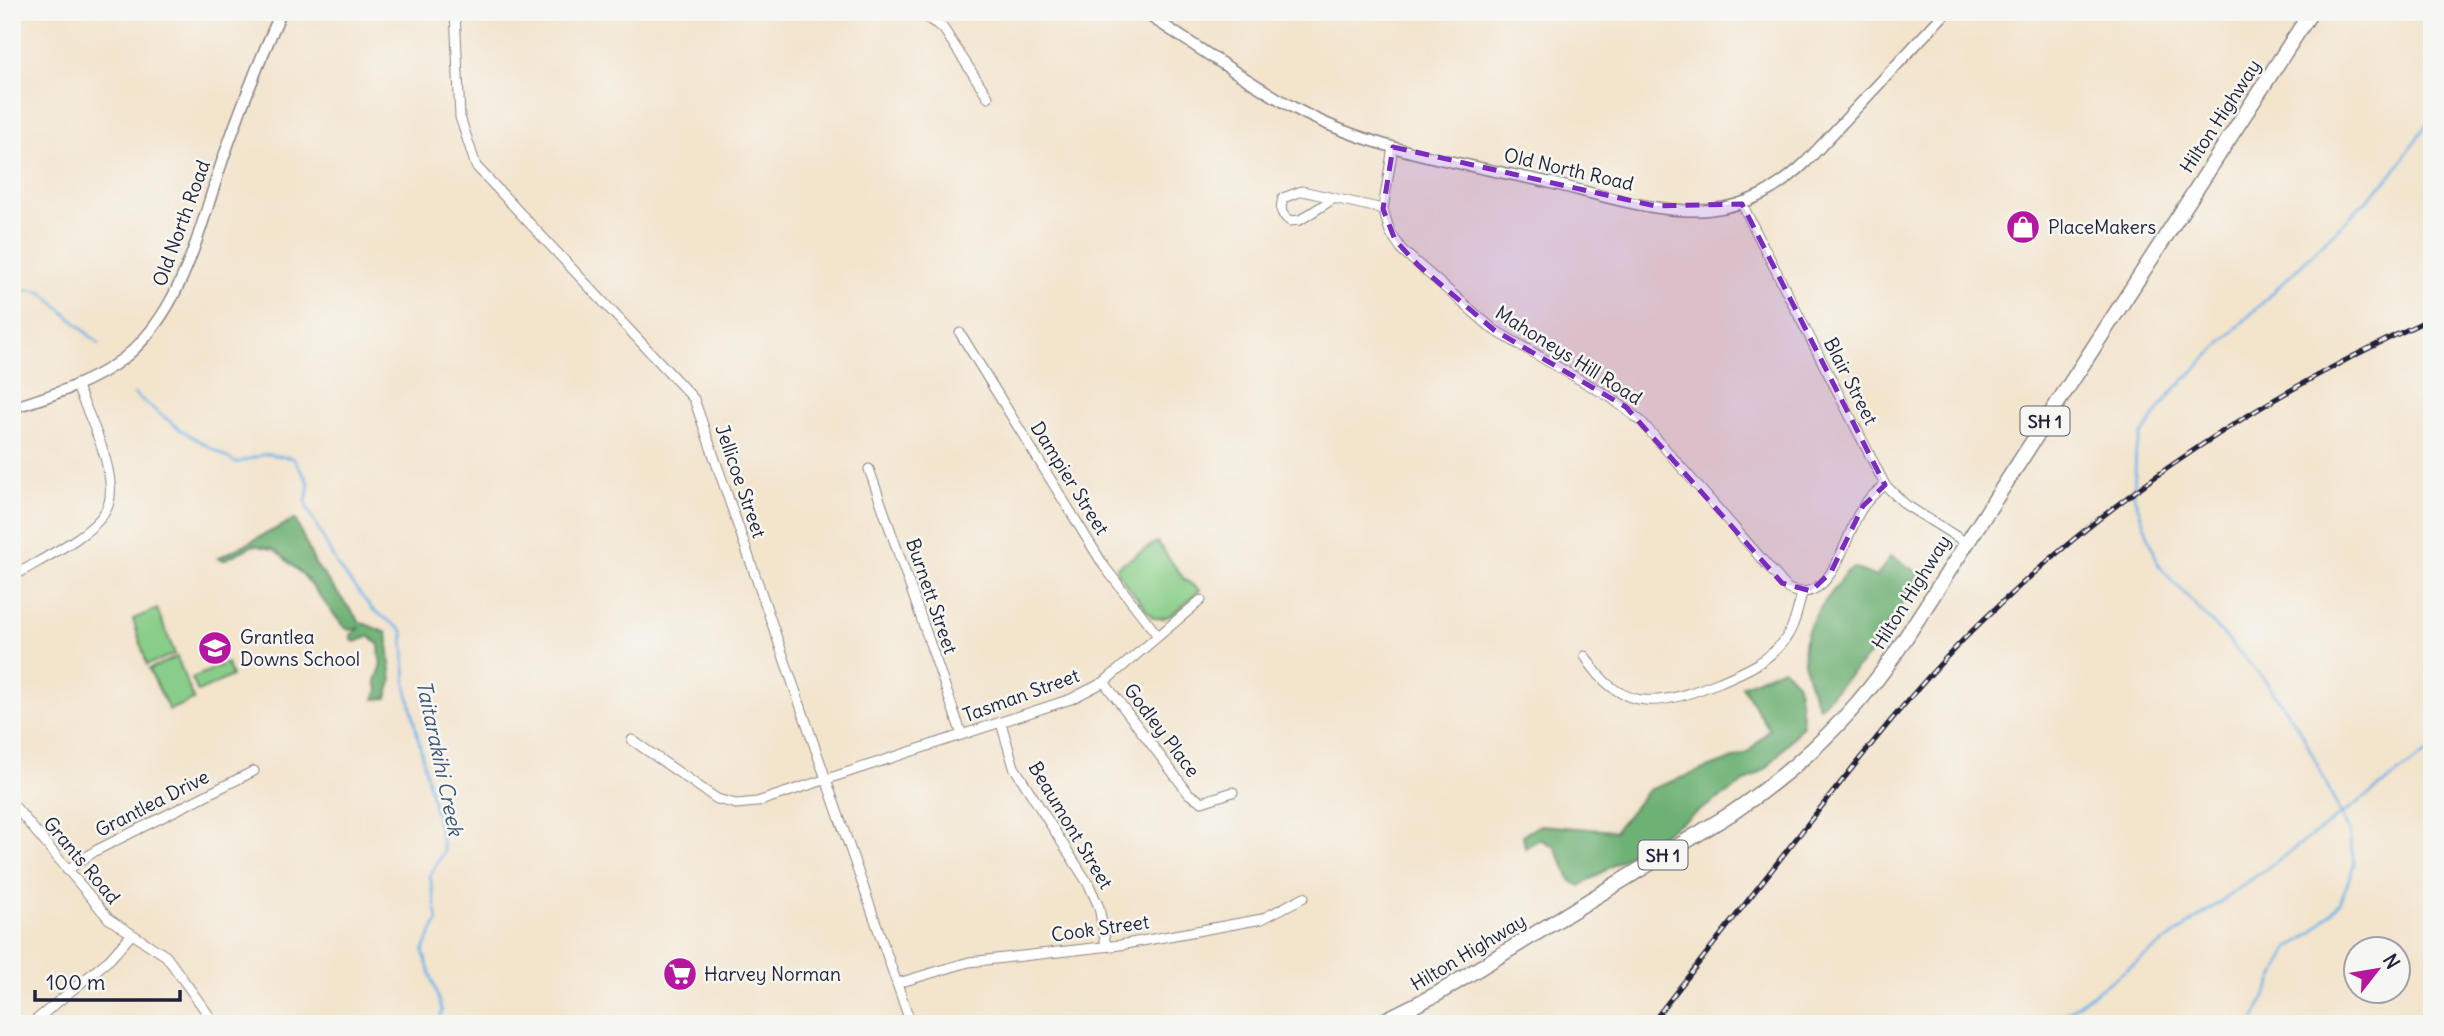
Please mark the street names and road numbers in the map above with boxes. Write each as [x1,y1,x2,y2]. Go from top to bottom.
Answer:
street label: Hilton Highway [2174,55,2266,177]
street label: Old North Road [1502,142,1636,196]
street label: Old North Road [147,157,215,289]
street label: Mahoneys Hill Road [1491,300,1647,410]
street label: Blair Street [1819,333,1883,429]
road number: SH 1 [2021,407,2070,436]
street label: Dampier Street [1026,417,1114,539]
street label: Jellicoe Street [710,421,772,541]
street label: Hilton Highway [1866,530,1956,654]
street label: Burnett Street [901,535,963,657]
street label: Tasman Street [960,663,1082,727]
street label: Godley Place [1119,678,1205,782]
street label: Beaumont Street [1024,757,1118,893]
street label: Grantlea Drive [91,764,213,842]
street label: Grants Road [38,811,126,909]
road number: SH 1 [1638,840,1688,870]
street label: Hilton Highway [1406,908,1530,996]
street label: Cook Street [1050,909,1150,947]

